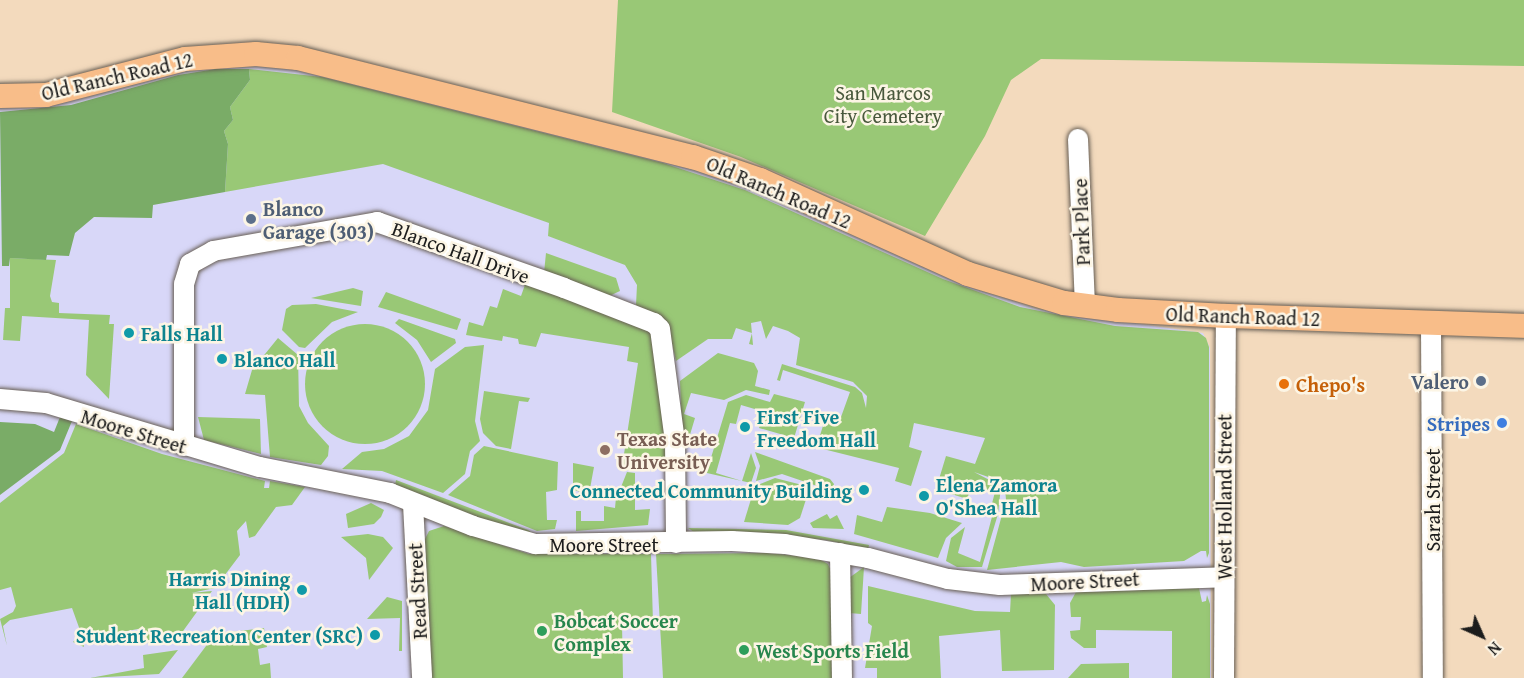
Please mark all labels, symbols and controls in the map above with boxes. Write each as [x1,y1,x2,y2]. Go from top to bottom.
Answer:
street label: Old Ranch Road 12 [39,47,195,105]
park label: San Marcos City Cemetery [824,80,942,127]
street label: Old Ranch Road 12 [703,151,855,233]
street label: Park Place [1067,178,1095,266]
place label: Blanco Garage (303) [263,196,374,243]
marker: Blanco Garage (303) [244,212,258,226]
street label: Blanco Hall Drive [389,216,533,288]
street label: Old Ranch Road 12 [1165,301,1321,331]
place label: Falls Hall [141,321,223,345]
marker: Falls Hall [122,326,136,340]
place label: Blanco Hall [234,347,335,371]
marker: Blanco Hall [215,352,229,366]
place label: Valero [1411,369,1469,393]
place label: Chepo's [1296,372,1365,396]
marker: Valero [1474,374,1488,388]
marker: Chepo's [1277,377,1291,391]
street label: Moore Street [78,404,190,458]
place label: First Five Freedom Hall [757,404,876,451]
place label: Stripes [1427,411,1490,435]
street label: West Holland Street [1212,414,1236,580]
marker: Stripes [1495,416,1509,430]
marker: First Five Freedom Hall [738,420,752,434]
place label: Texas State University [617,426,717,473]
marker: Texas State University [598,443,612,457]
street label: Sarah Street [1420,449,1444,551]
place label: Elena Zamora O'Shea Hall [936,472,1058,519]
place label: Connected Community Building [570,478,852,502]
marker: Connected Community Building [857,483,871,497]
marker: Elena Zamora O'Shea Hall [917,489,931,503]
street label: Moore Street [549,532,659,556]
street label: Read Street [403,542,431,640]
place label: Harris Dining Hall (HDH) [169,566,290,613]
street label: Moore Street [1030,566,1140,596]
marker: Harris Dining Hall (HDH) [295,583,309,597]
north arrow [1452,606,1512,666]
place label: Bobcat Soccer Complex [554,608,678,655]
place label: Student Recreation Center (SRC) [76,623,363,647]
marker: Bobcat Soccer Complex [535,624,549,638]
marker: Student Recreation Center (SRC) [368,628,382,642]
text: N [1482,636,1507,661]
place label: West Sports Field [756,638,909,662]
marker: West Sports Field [737,643,751,657]

